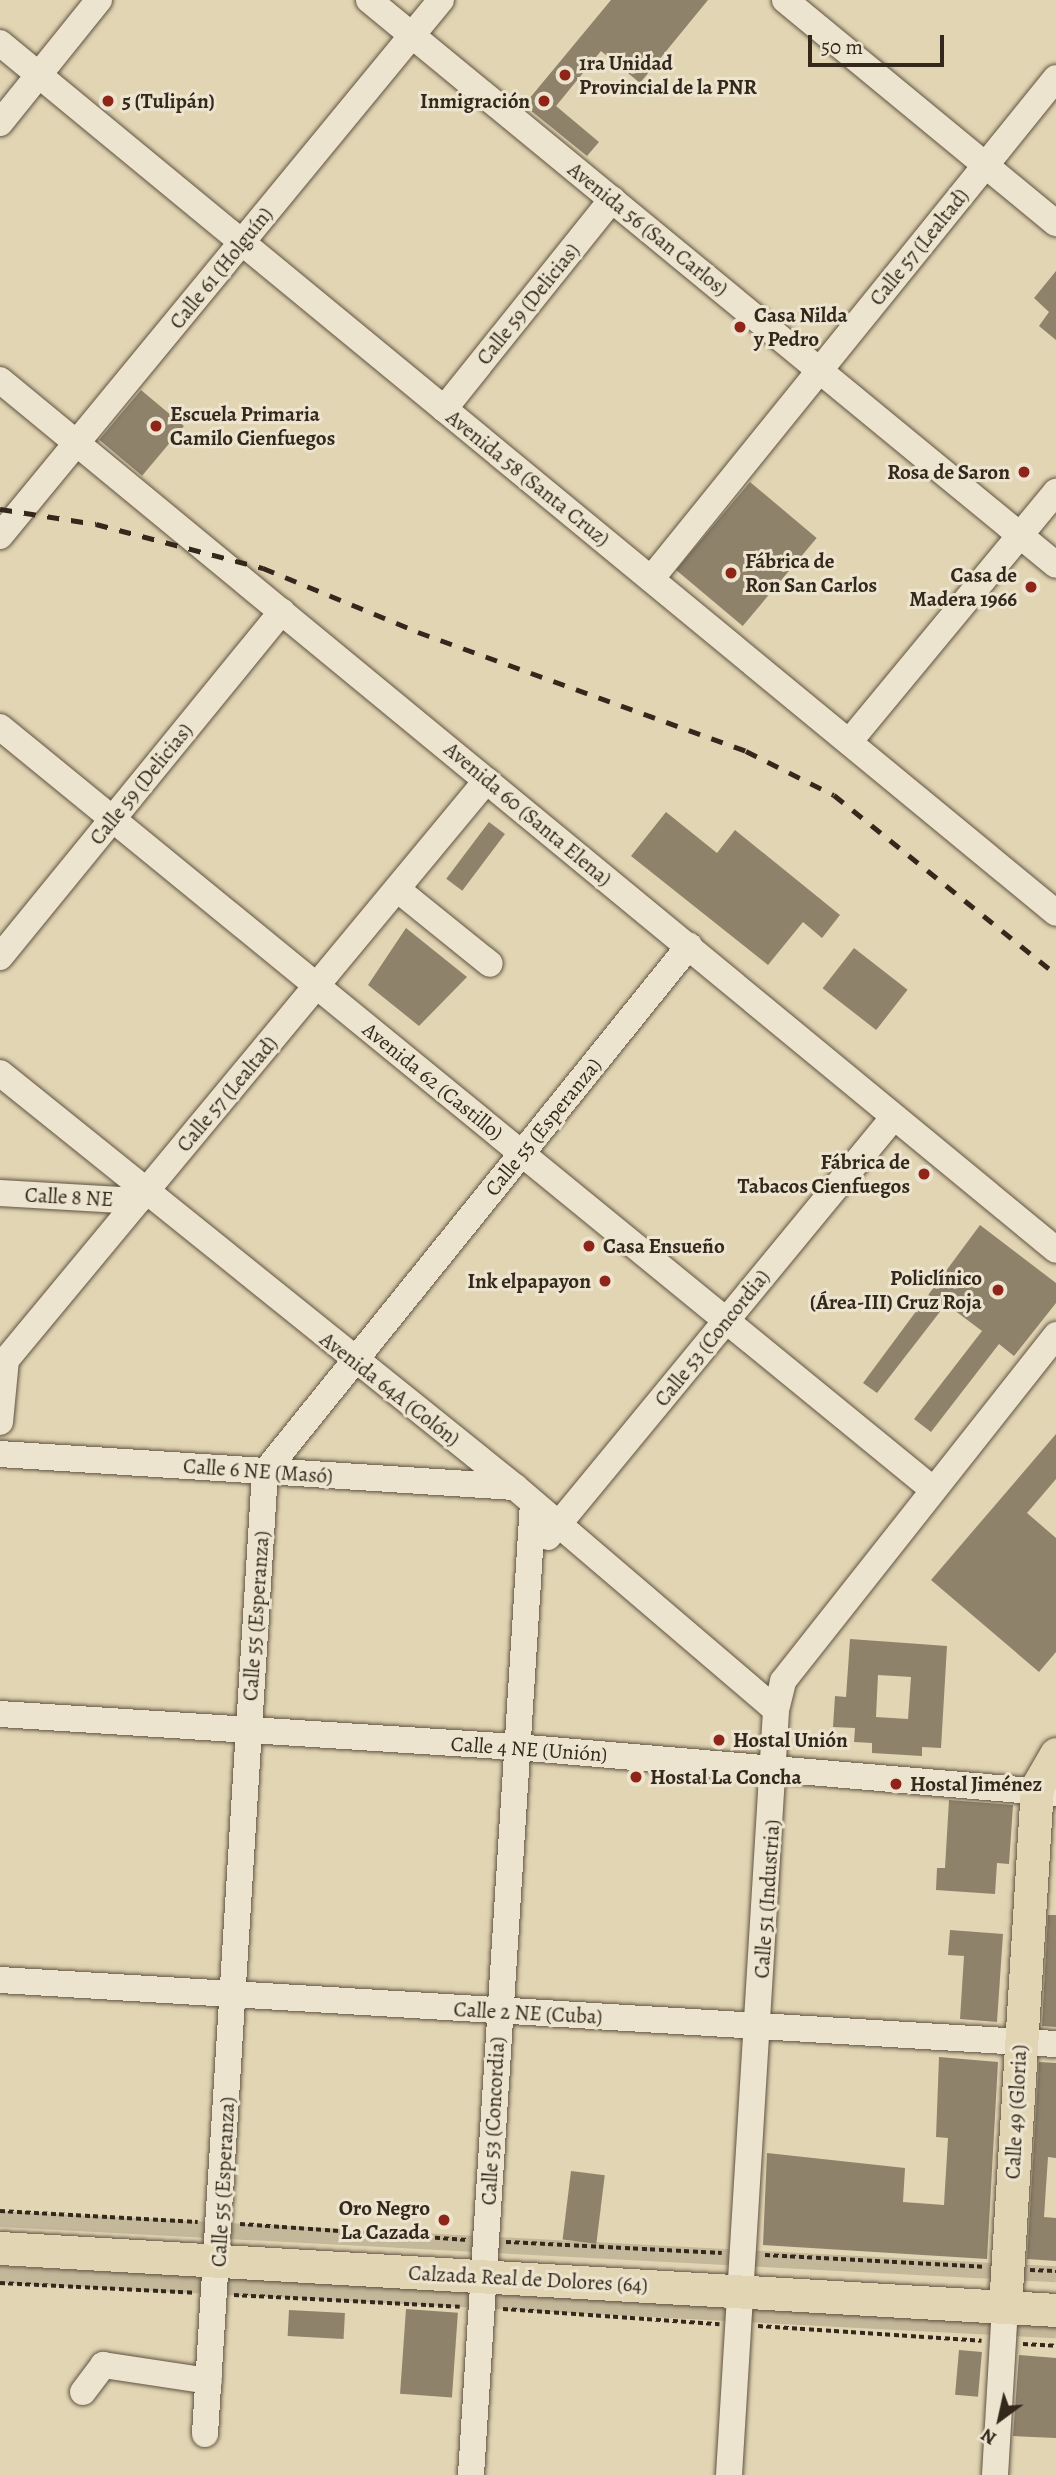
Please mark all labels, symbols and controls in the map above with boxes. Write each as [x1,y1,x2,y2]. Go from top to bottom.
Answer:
scale bar [811,21,948,65]
text: 50 m [821,33,863,61]
place label: 1ra Unidad Provincial de la PNR [579,50,757,100]
marker: 1ra Unidad Provincial de la PNR [557,67,573,83]
place label: 5 (Tulipán) [122,88,215,114]
place label: Inmigración [420,88,530,114]
marker: 5 (Tulipán) [100,93,116,109]
marker: Inmigración [536,93,552,109]
street label: Avenida 56 (San Carlos) [563,157,733,301]
street label: Calle 57 (Lealtad) [864,183,974,311]
street label: Calle 61 (Holguín) [164,202,278,334]
street label: Calle 59 (Delicias) [471,238,585,370]
place label: Casa Nilda y Pedro [754,302,848,352]
marker: Casa Nilda y Pedro [732,319,748,335]
place label: Escuela Primaria Camilo Cienfuegos [170,401,335,451]
street label: Avenida 58 (Santa Cruz) [441,404,615,552]
marker: Escuela Primaria Camilo Cienfuegos [148,418,164,434]
place label: Rosa de Saron [887,459,1010,485]
marker: Rosa de Saron [1016,464,1032,480]
place label: Fábrica de Ron San Carlos [745,548,877,598]
place label: Casa de Madera 1966 [909,562,1017,612]
marker: Fábrica de Ron San Carlos [723,565,739,581]
marker: Casa de Madera 1966 [1023,579,1039,595]
street label: Calle 59 (Delicias) [84,718,198,850]
street label: Avenida 60 (Santa Elena) [439,737,617,891]
street label: Avenida 62 (Castillo) [358,1017,508,1145]
street label: Calle 57 (Lealtad) [171,1031,283,1157]
street label: Calle 55 (Esperanza) [480,1053,606,1201]
place label: Fábrica de Tabacos Cienfuegos [738,1149,910,1199]
marker: Fábrica de Tabacos Cienfuegos [916,1166,932,1182]
street label: Calle 8 NE [24,1182,114,1212]
place label: Casa Ensueño [603,1233,725,1259]
marker: Casa Ensueño [581,1238,597,1254]
street label: Calle 53 (Concordia) [649,1264,775,1412]
place label: Policlínico (Área-III) Cruz Roja [810,1265,982,1315]
place label: Ink elpapayon [467,1268,591,1294]
marker: Ink elpapayon [597,1273,613,1289]
marker: Policlínico (Área-III) Cruz Roja [988,1280,1008,1300]
street label: Avenida 64A (Colón) [315,1327,465,1451]
street label: Calle 6 NE (Masó) [182,1453,334,1489]
street label: Calle 55 (Esperanza) [237,1530,275,1702]
place label: Hostal Unión [733,1727,848,1753]
street label: Calle 4 NE (Unión) [450,1731,608,1767]
marker: Hostal Unión [711,1732,727,1748]
place label: Hostal La Concha [650,1764,802,1790]
marker: Hostal La Concha [628,1769,644,1785]
place label: Hostal Jiménez [910,1771,1042,1797]
marker: Hostal Jiménez [888,1776,904,1792]
street label: Calle 51 (Industria) [749,1819,785,1979]
street label: Calle 2 NE (Cuba) [453,1997,603,2029]
street label: Calle 53 (Concordia) [476,2036,510,2206]
street label: Calle 49 (Gloria) [1000,2044,1032,2180]
street label: Calle 55 (Esperanza) [206,2096,240,2268]
place label: Oro Negro La Cazada [339,2195,430,2245]
marker: Oro Negro La Cazada [436,2212,452,2228]
street label: Calzada Real de Dolores (64) [408,2260,648,2298]
north arrow [965,2384,1035,2454]
text: N [976,2422,1001,2451]

